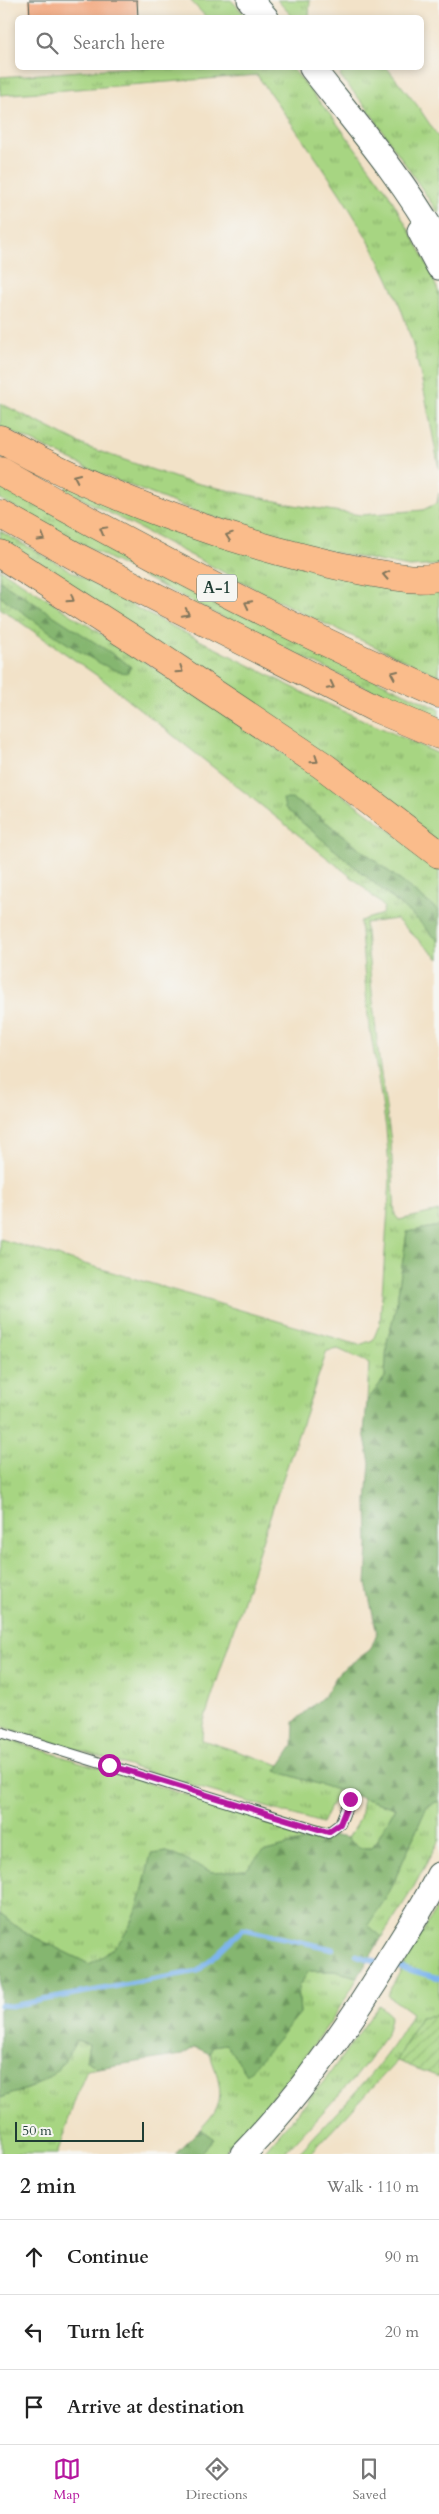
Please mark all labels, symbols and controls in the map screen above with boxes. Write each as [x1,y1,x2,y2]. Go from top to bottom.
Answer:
search box [15,15,424,70]
icon: search [33,29,61,57]
text: Search here [73,30,165,56]
one-way arrow [73,473,82,484]
one-way arrow [100,526,109,536]
one-way arrow [37,531,46,541]
one-way arrow [225,531,234,541]
one-way arrow [382,570,391,581]
road number: A-1 [197,574,237,602]
one-way arrow [65,593,74,603]
one-way arrow [244,600,253,610]
one-way arrow [181,607,190,617]
one-way arrow [174,664,184,673]
one-way arrow [390,670,399,681]
one-way arrow [326,680,335,690]
one-way arrow [310,754,319,764]
route start [98,1754,121,1777]
route end [339,1788,362,1811]
scale bar [15,2119,144,2142]
text: 50 m [22,2121,52,2140]
text: 2 min [20,2172,76,2201]
text: Walk · 110 m [327,2176,419,2198]
icon: ahead [20,2243,48,2271]
text: Continue [67,2244,149,2270]
text: 90 m [385,2246,419,2268]
icon: left [20,2318,48,2346]
text: Turn left [67,2319,144,2345]
text: 20 m [385,2321,419,2343]
icon: arrive [20,2393,48,2421]
text: Arrive at destination [67,2394,244,2420]
tab: Map [53,2455,81,2504]
tab: Directions [186,2455,247,2504]
tab: Saved [352,2455,386,2504]

